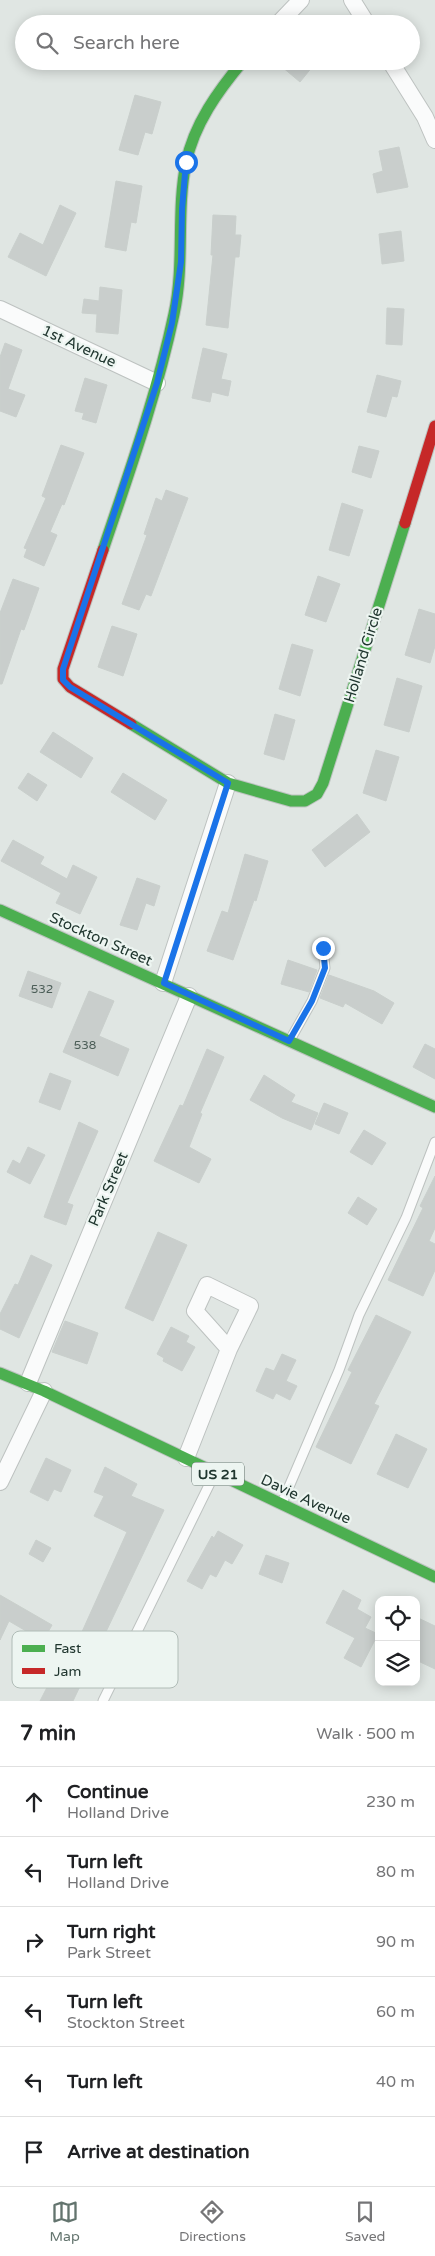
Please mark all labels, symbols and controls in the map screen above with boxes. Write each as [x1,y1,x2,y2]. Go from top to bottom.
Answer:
search box [15,15,420,70]
icon: search [33,29,61,57]
text: Search here [73,32,180,54]
route start [175,151,198,174]
street label: 1st Avenue [39,321,119,371]
street label: Holland Circle [340,605,386,705]
street label: Stockton Street [47,908,155,970]
route end [312,937,335,960]
house number: 532 [31,982,53,996]
house number: 538 [74,1038,96,1052]
street label: Park Street [84,1149,132,1229]
road number: US 21 [192,1462,244,1486]
street label: Davie Avenue [258,1470,354,1528]
map controls [375,1596,420,1686]
button: locate [375,1596,420,1641]
legend [12,1631,178,1688]
text: Fast [54,1640,82,1657]
button: layers [375,1641,420,1686]
text: Jam [54,1663,81,1680]
text: 7 min [20,1721,76,1746]
text: Walk · 500 m [316,1724,415,1744]
text: Continue [67,1781,149,1803]
icon: ahead [20,1788,48,1816]
text: 230 m [366,1792,415,1812]
text: Holland Drive [67,1803,169,1823]
text: Turn left [67,1851,143,1873]
icon: left [20,1858,48,1886]
text: 80 m [376,1862,415,1882]
text: Holland Drive [67,1873,169,1893]
text: Turn right [67,1921,155,1943]
icon: right [20,1928,48,1956]
text: 90 m [376,1932,415,1952]
text: Park Street [67,1943,151,1963]
text: Turn left [67,1991,143,2013]
icon: left [20,1998,48,2026]
text: 60 m [376,2002,415,2022]
text: Stockton Street [67,2013,185,2033]
icon: left [20,2068,48,2096]
text: Turn left [67,2071,143,2093]
text: 40 m [376,2072,415,2092]
icon: arrive [20,2138,48,2166]
text: Arrive at destination [67,2141,250,2163]
tab: Map [50,2198,80,2245]
tab: Directions [179,2198,246,2245]
tab: Saved [345,2198,385,2245]

